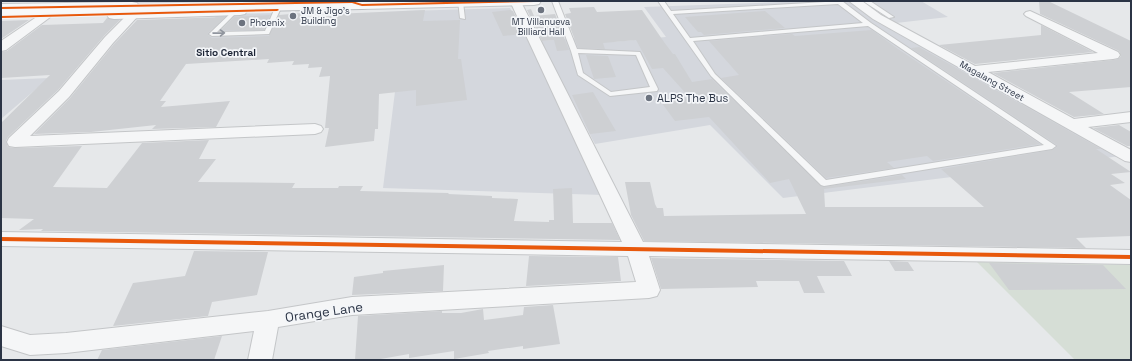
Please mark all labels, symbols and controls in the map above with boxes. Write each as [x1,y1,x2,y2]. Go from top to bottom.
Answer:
place label: JM & Jigo's Building [301,5,350,27]
marker: MT Villanueva Billiard Hall [536,5,546,15]
marker: JM & Jigo's Building [288,11,298,21]
place label: MT Villanueva Billiard Hall [512,16,570,38]
place label: Phoenix [250,17,285,29]
marker: Phoenix [237,18,247,28]
one-way arrow [212,29,225,37]
district label: Sitio Central [196,46,256,59]
street label: Magalang Street [957,58,1027,104]
place label: ALPS The Bus [657,91,728,105]
marker: ALPS The Bus [644,93,654,103]
street label: Orange Lane [284,298,364,326]

